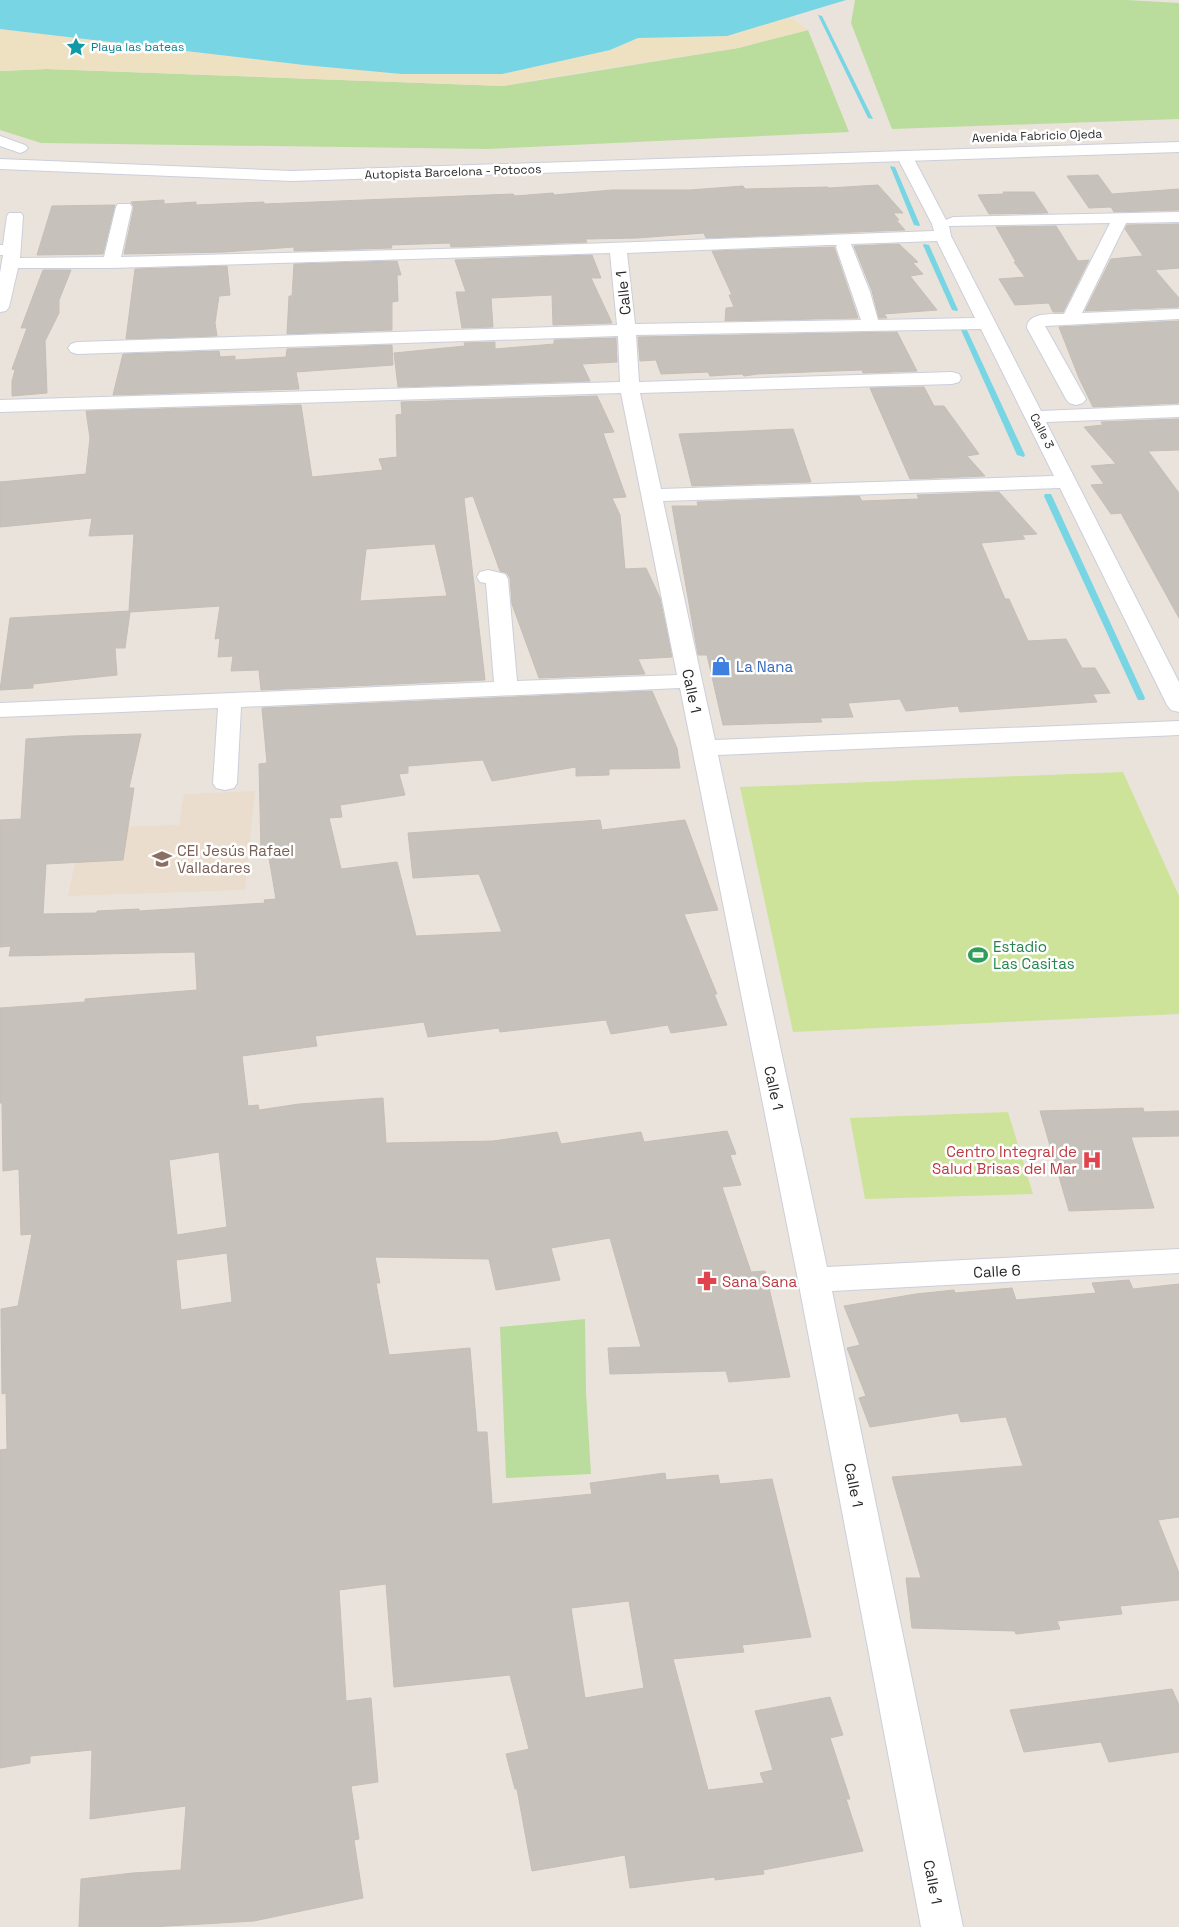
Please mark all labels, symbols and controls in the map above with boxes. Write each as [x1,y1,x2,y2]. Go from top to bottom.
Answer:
place icon: Playa las bateas [65,36,87,58]
place label: Playa las bateas [91,39,184,55]
street label: Avenida Fabricio Ojeda [972,126,1103,146]
street label: Autopista Barcelona - Potocos [364,161,542,183]
street label: Calle 1 [611,270,635,316]
street label: Calle 3 [1026,410,1058,452]
shop icon: La Nana [710,655,732,677]
place label: La Nana [736,657,793,676]
street label: Calle 1 [678,667,706,715]
place label: CEI Jesús Rafael Valladares [177,841,294,877]
school or university icon: CEI Jesús Rafael Valladares [151,848,173,870]
place label: Estadio Las Casitas [993,937,1075,973]
sports icon: Estadio Las Casitas [967,944,989,966]
street label: Calle 1 [760,1064,788,1112]
place label: Centro Integral de Salud Brisas del Mar [932,1142,1077,1178]
hospital icon: Centro Integral de Salud Brisas del Mar [1081,1149,1103,1171]
street label: Calle 6 [973,1260,1021,1282]
pharmacy icon: Sana Sana [696,1270,718,1292]
place label: Sana Sana [722,1272,797,1291]
street label: Calle 1 [840,1461,868,1509]
street label: Calle 1 [919,1858,947,1906]

